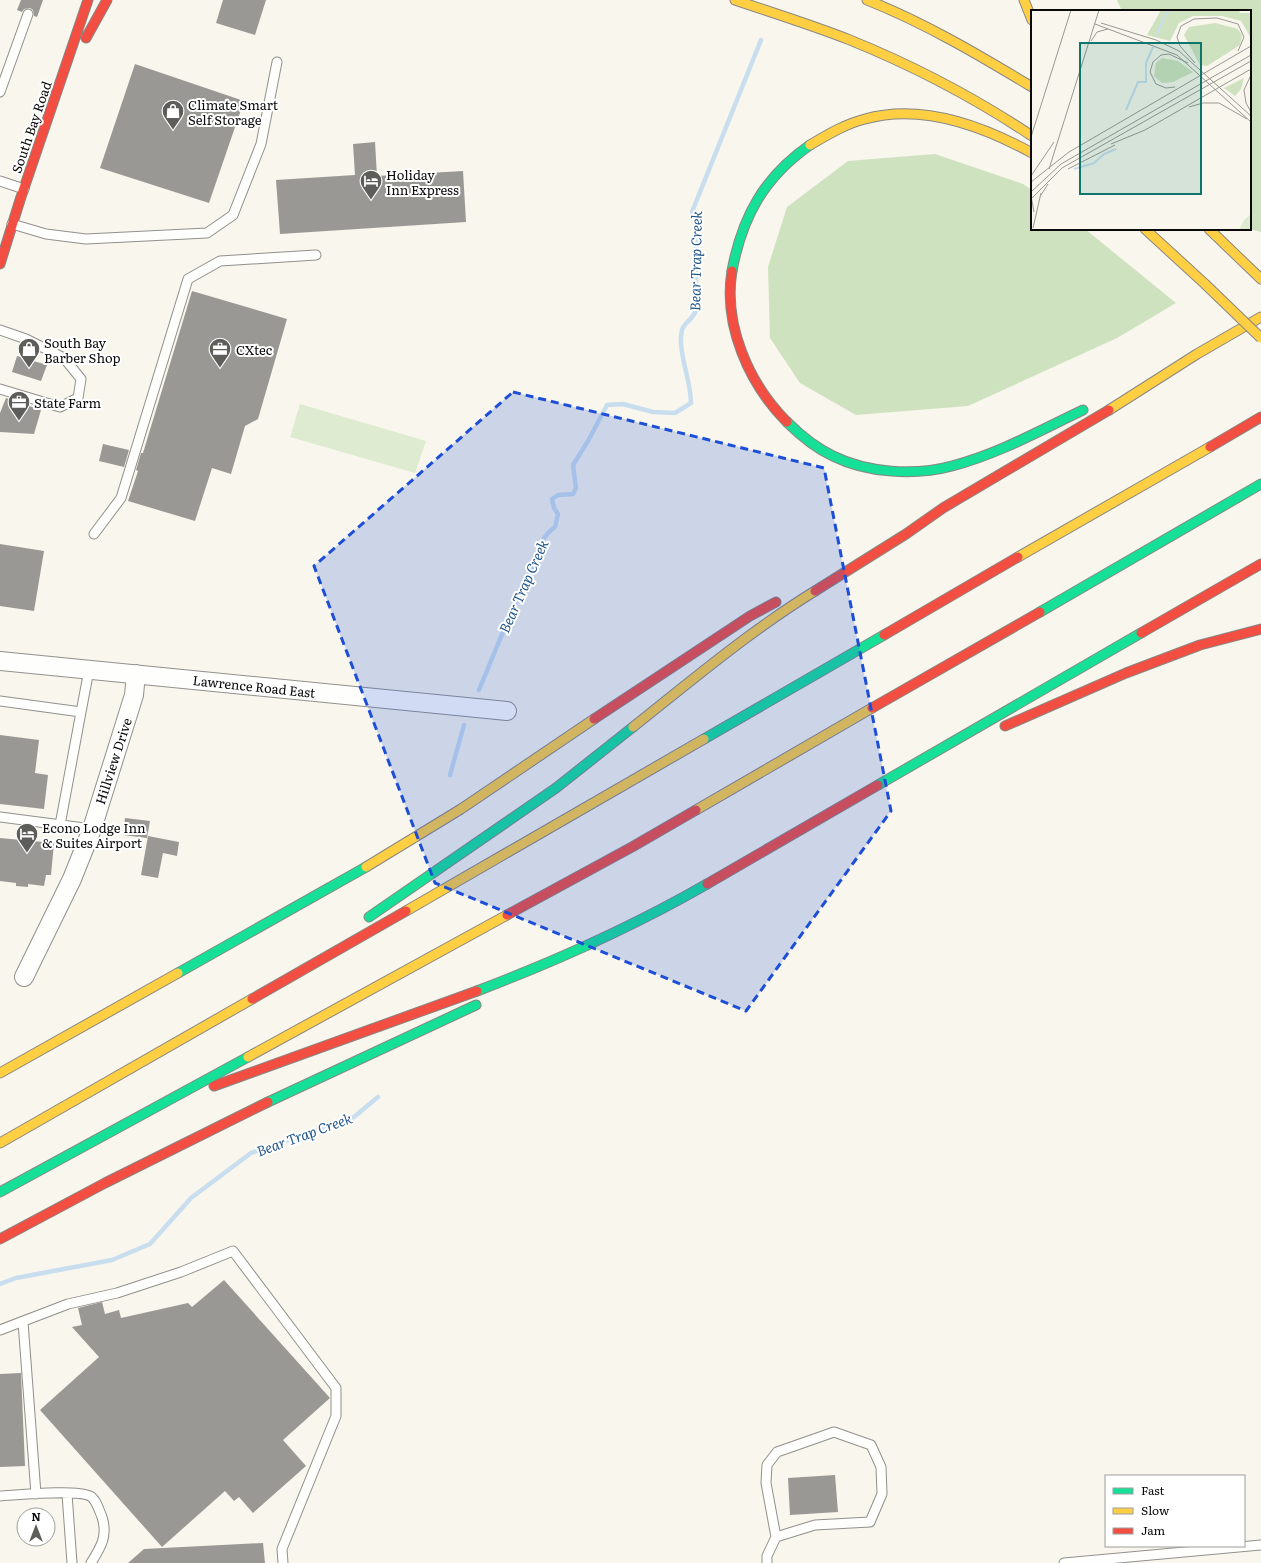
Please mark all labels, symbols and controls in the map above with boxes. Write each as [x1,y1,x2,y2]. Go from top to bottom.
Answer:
inset map [1031,10,1251,230]
street label: South Bay Road [6,78,56,176]
place label: Climate Smart Self Storage [188,95,279,129]
shop icon: Climate Smart Self Storage [160,98,186,131]
place label: Holiday Inn Express [386,165,459,199]
hotel icon: Holiday Inn Express [358,168,384,201]
water label: Bear Trap Creek [684,210,706,311]
place label: South Bay Barber Shop [44,333,120,367]
shop icon: South Bay Barber Shop [16,336,42,369]
office icon: CXtec [207,336,233,369]
place label: CXtec [236,340,273,359]
office icon: State Farm [6,389,32,422]
place label: State Farm [34,393,101,412]
water label: Bear Trap Creek [493,536,553,636]
street label: Lawrence Road East [192,670,317,702]
street label: Hillview Drive [90,715,136,807]
place label: Econo Lodge Inn & Suites Airport [42,818,146,852]
hotel icon: Econo Lodge Inn & Suites Airport [14,821,40,854]
water label: Bear Trap Creek [254,1107,355,1161]
legend [1105,1475,1245,1547]
text: Fast [1141,1481,1165,1499]
text: Slow [1141,1501,1170,1519]
north arrow [16,1507,56,1547]
text: N [31,1508,41,1524]
text: Jam [1141,1521,1166,1539]

